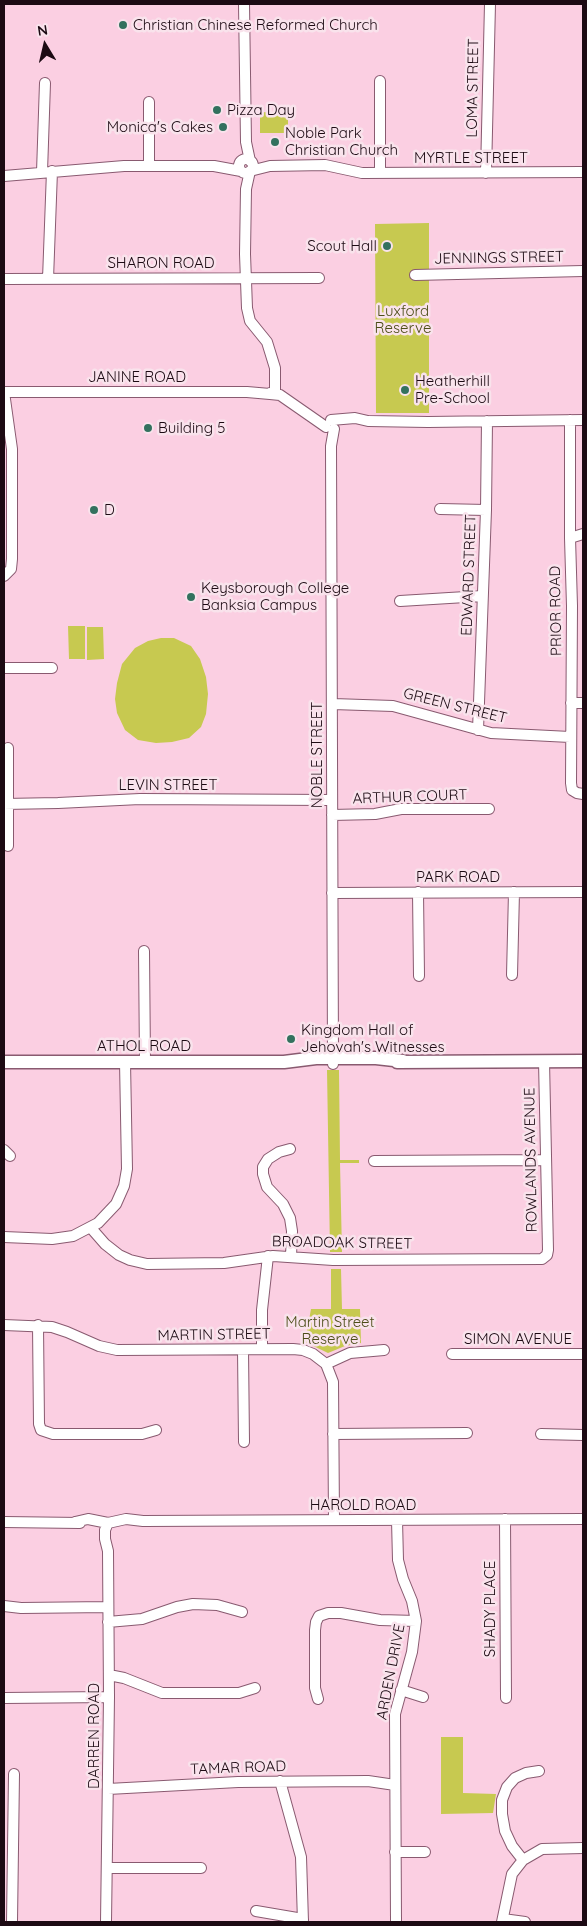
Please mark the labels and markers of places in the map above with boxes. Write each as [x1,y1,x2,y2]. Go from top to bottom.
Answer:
place label: Christian Chinese Reformed Church [133,16,378,34]
marker: Christian Chinese Reformed Church [117,19,129,31]
place label: Pizza Day [227,101,295,119]
marker: Pizza Day [211,104,223,116]
place label: Monica's Cakes [107,118,213,136]
marker: Monica's Cakes [217,121,229,133]
place label: Noble Park Christian Church [285,124,398,159]
marker: Noble Park Christian Church [269,136,281,148]
place label: Scout Hall [307,237,377,255]
marker: Scout Hall [381,240,393,252]
place label: Heatherhill Pre-School [415,372,490,407]
marker: Heatherhill Pre-School [399,384,411,396]
place label: Building 5 [158,419,225,437]
marker: Building 5 [142,422,154,434]
place label: D [104,501,115,519]
marker: D [88,504,100,516]
place label: Keysborough College Banksia Campus [201,579,349,614]
marker: Keysborough College Banksia Campus [185,591,197,603]
place label: Kingdom Hall of Jehovah's Witnesses [301,1021,445,1056]
marker: Kingdom Hall of Jehovah's Witnesses [285,1033,297,1045]

